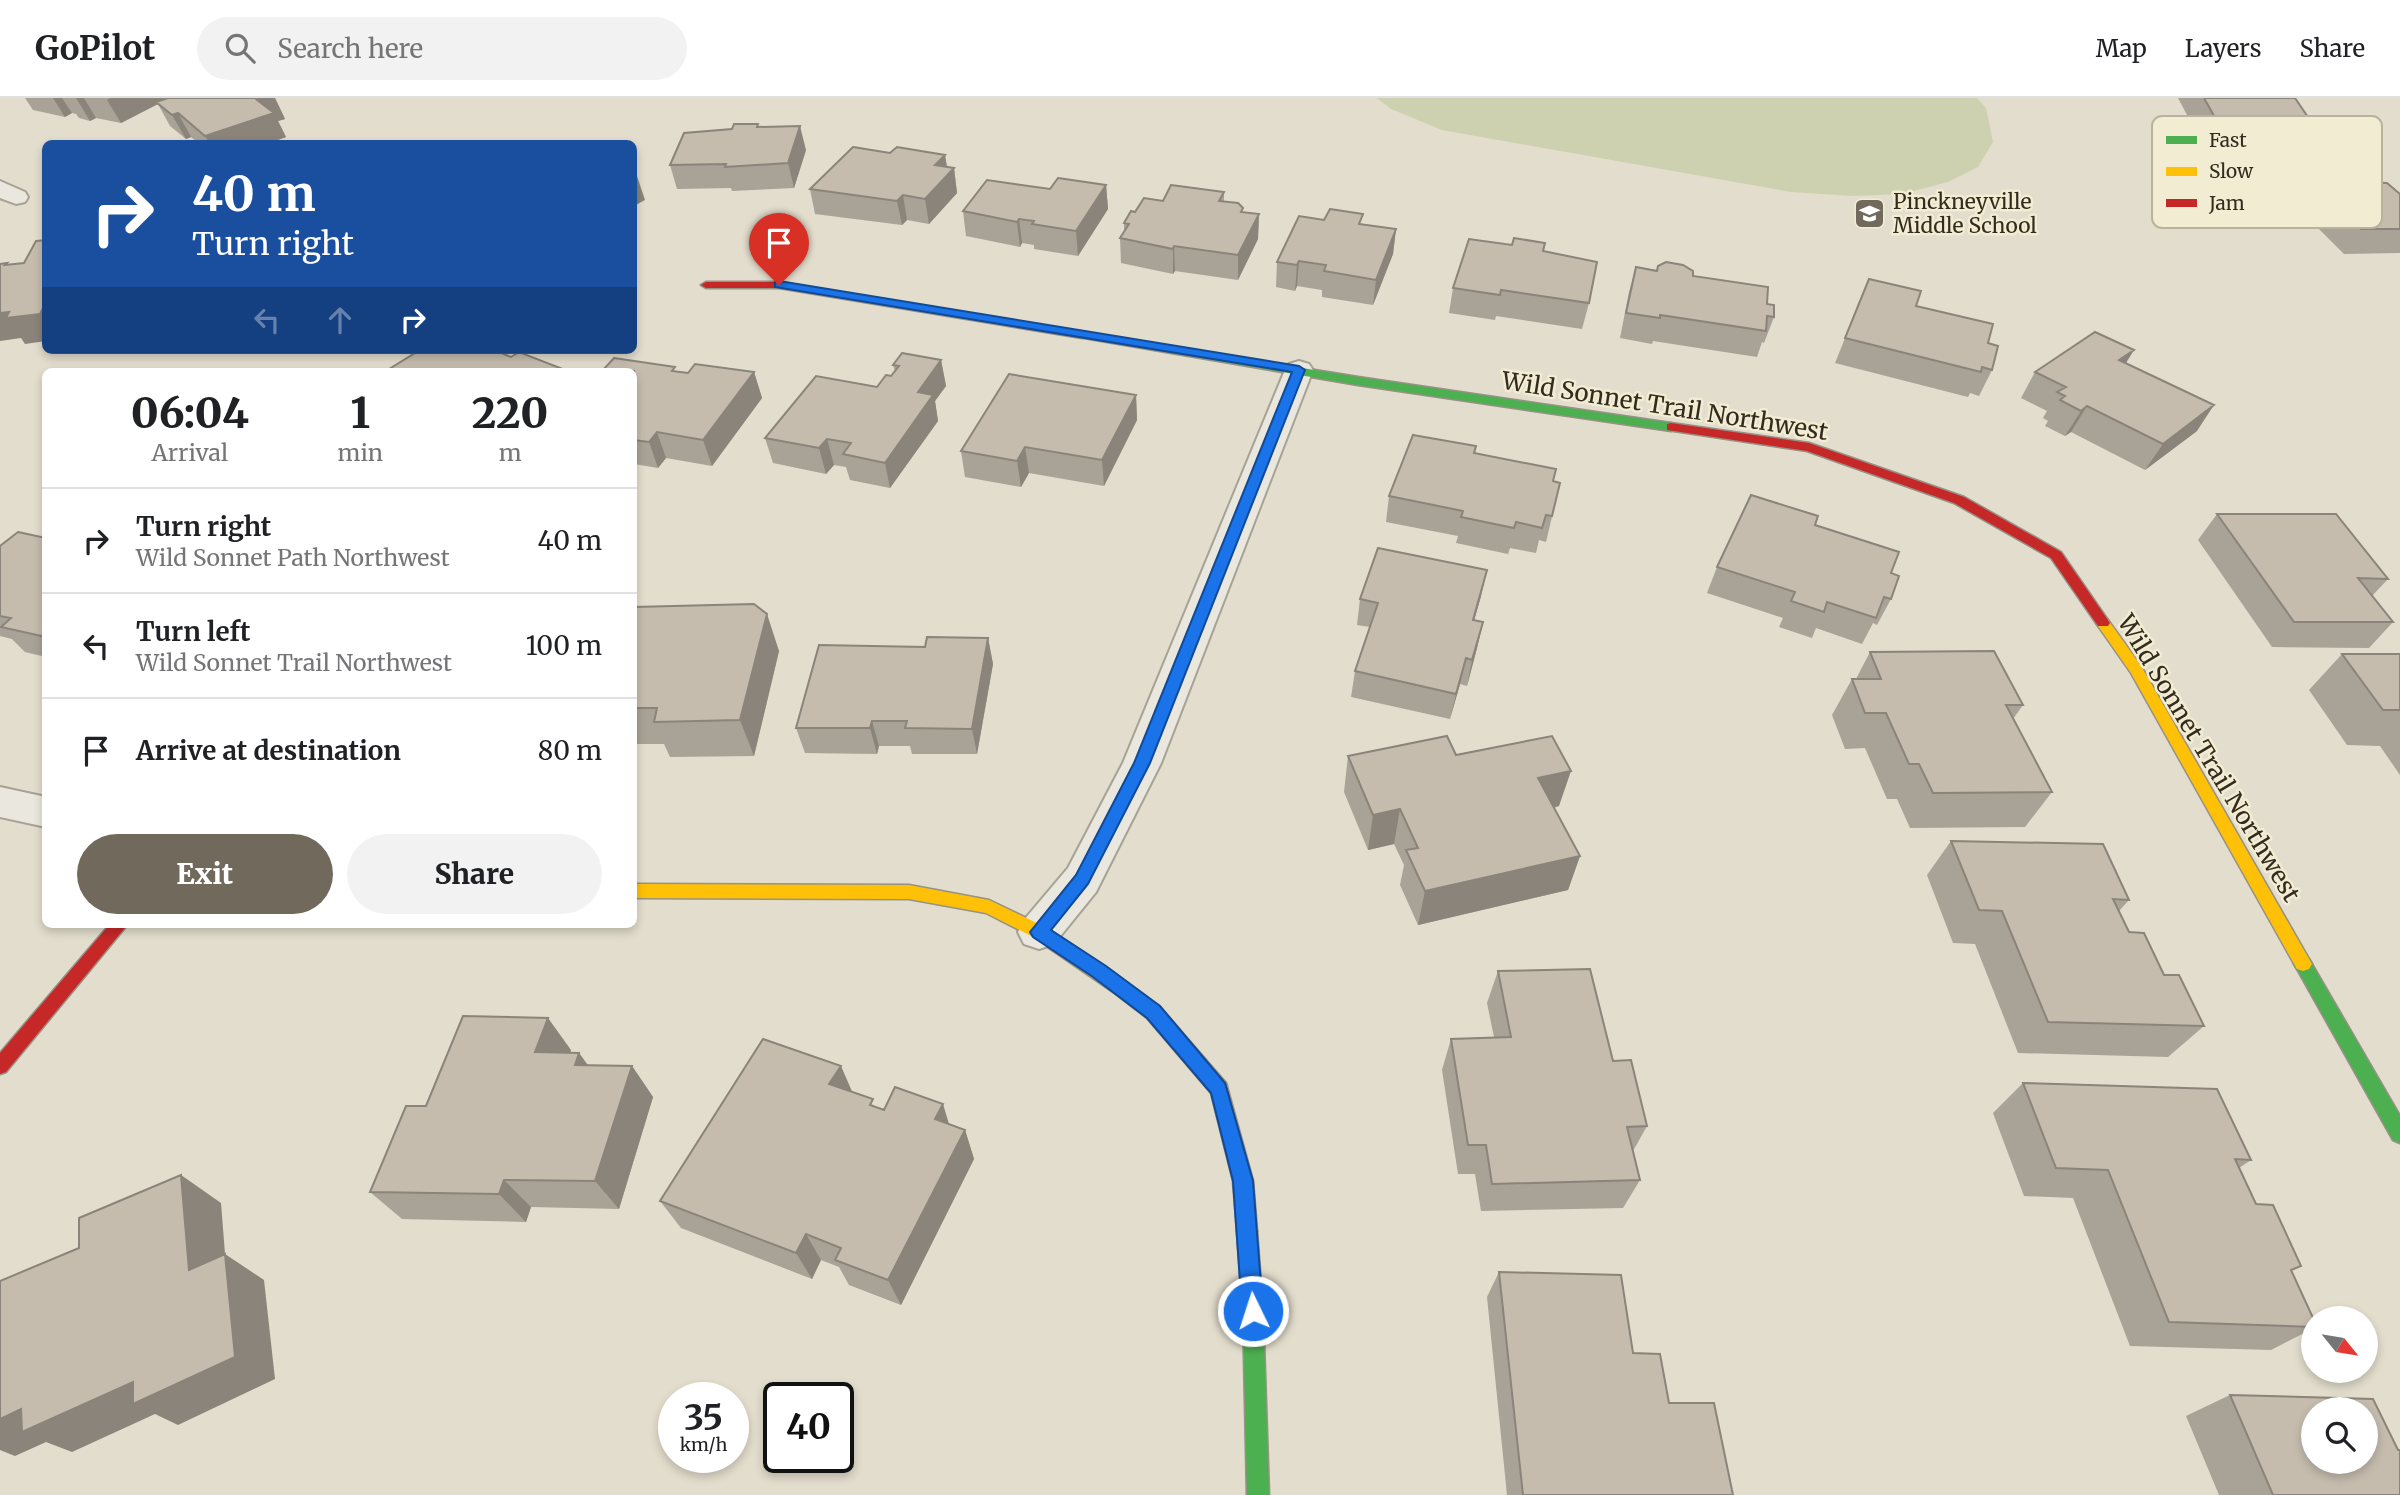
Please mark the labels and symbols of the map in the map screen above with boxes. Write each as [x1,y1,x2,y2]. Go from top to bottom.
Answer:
legend [2152,116,2382,228]
text: Fast [2209,128,2247,152]
text: Slow [2209,159,2254,183]
place label: Pinckneyville Middle School [1893,188,2037,239]
text: Jam [2208,191,2245,215]
school or university icon: Pinckneyville Middle School [1853,196,1887,230]
pin [749,213,809,285]
street label: Wild Sonnet Trail Northwest [1499,365,1831,447]
street label: Wild Sonnet Trail Northwest [2110,608,2308,908]
position arrow [1216,1274,1290,1348]
north arrow [2301,1306,2378,1382]
speed limit sign: 40 [763,1382,854,1473]

